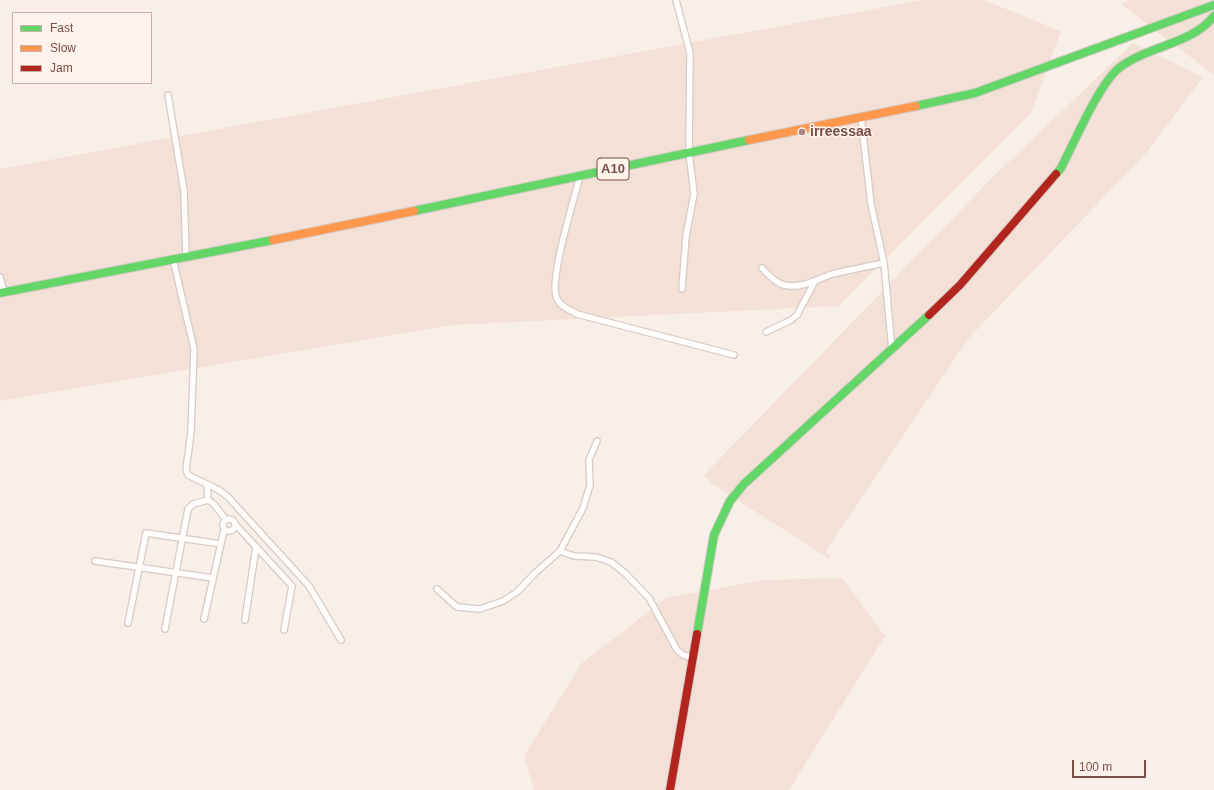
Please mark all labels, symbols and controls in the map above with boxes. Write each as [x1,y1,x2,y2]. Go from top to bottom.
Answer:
legend [12,12,152,84]
text: Fast [50,21,73,35]
text: Slow [50,41,76,55]
text: Jam [50,61,73,75]
place label: irreessaa [810,124,872,140]
marker: irreessaa [797,127,807,137]
road number: A10 [597,158,629,180]
scale bar [1074,752,1148,778]
text: 100 m [1079,760,1112,774]

